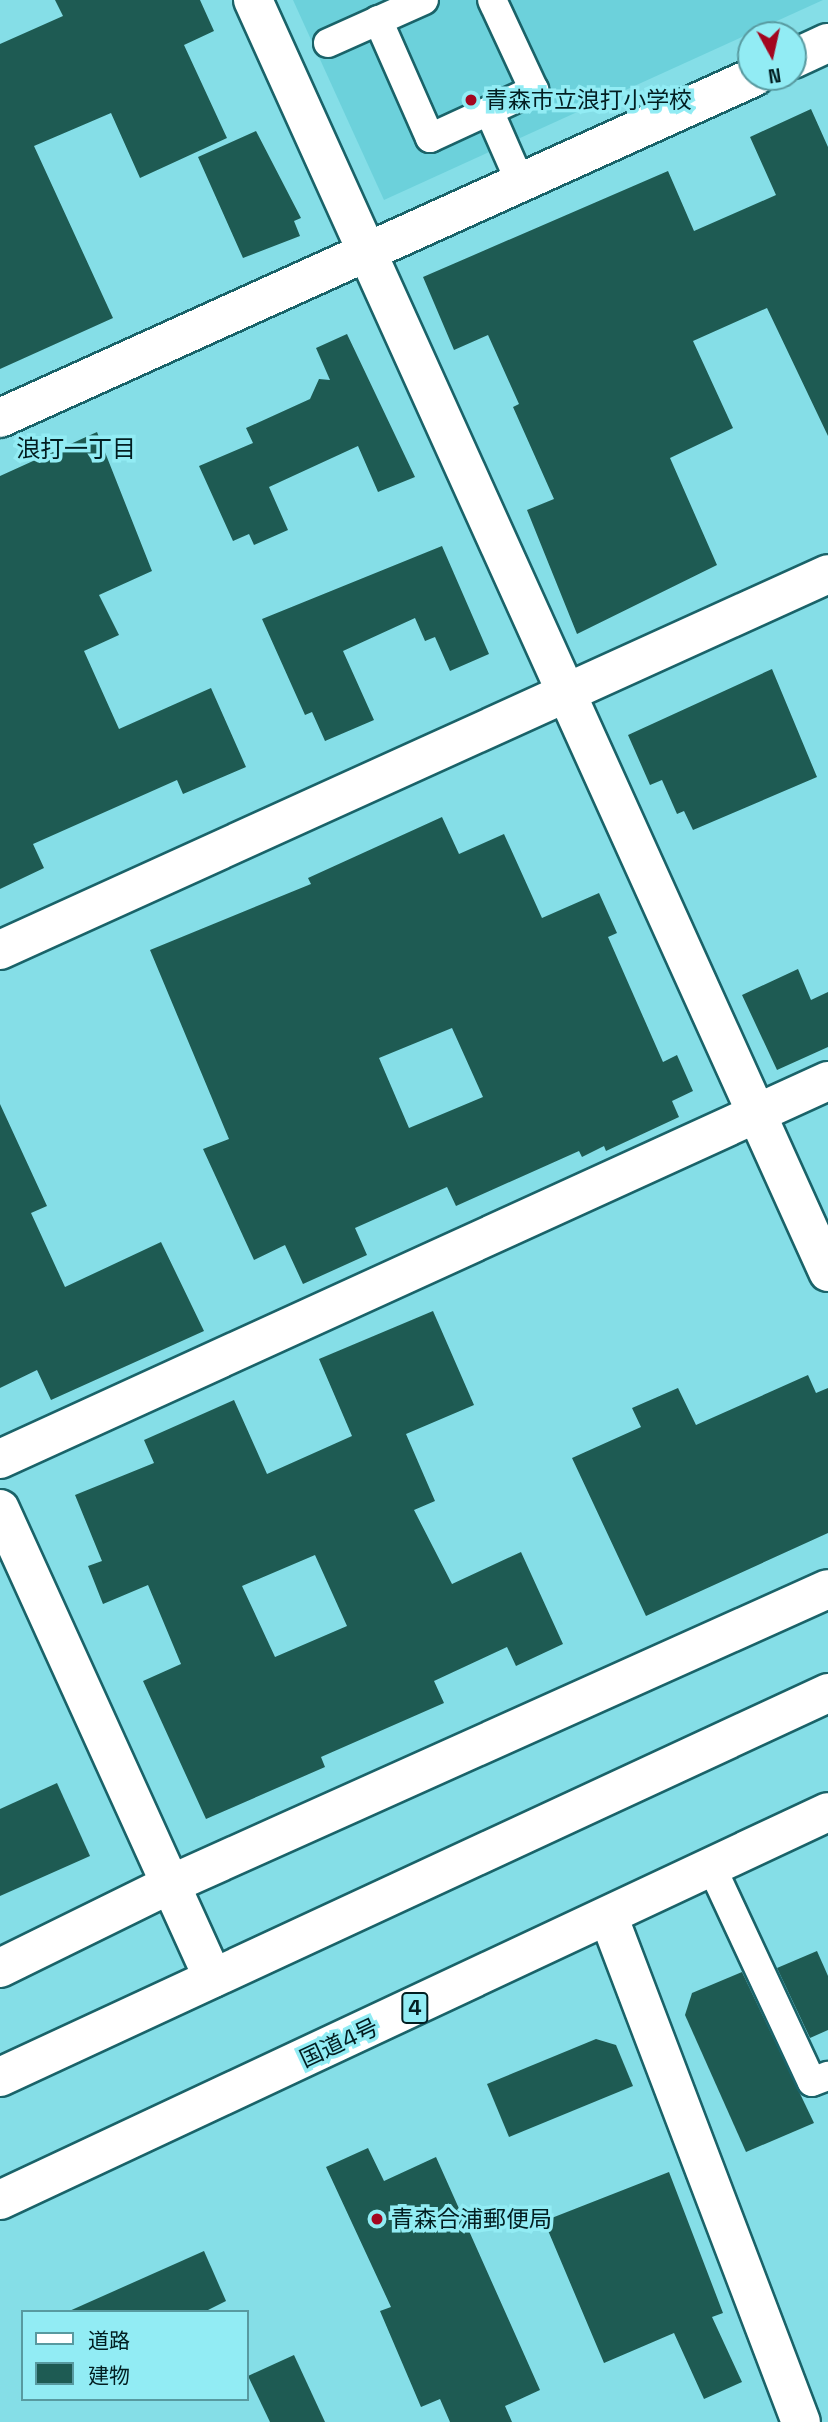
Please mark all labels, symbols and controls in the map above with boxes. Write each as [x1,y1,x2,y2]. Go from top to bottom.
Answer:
north arrow [737,21,807,91]
text: N [767,62,783,89]
place label: 青森市立浪打小学校 [485,86,692,114]
marker: 青森市立浪打小学校 [463,92,479,108]
district label: 浪打一丁目 [16,435,136,463]
road number: 4 [401,1990,429,2025]
street label: 国道4号 [295,2013,383,2073]
place label: 青森合浦郵便局 [391,2205,552,2233]
marker: 青森合浦郵便局 [369,2211,385,2227]
legend [21,2310,248,2401]
text: 道路 [88,2327,130,2354]
text: 建物 [88,2362,130,2389]

